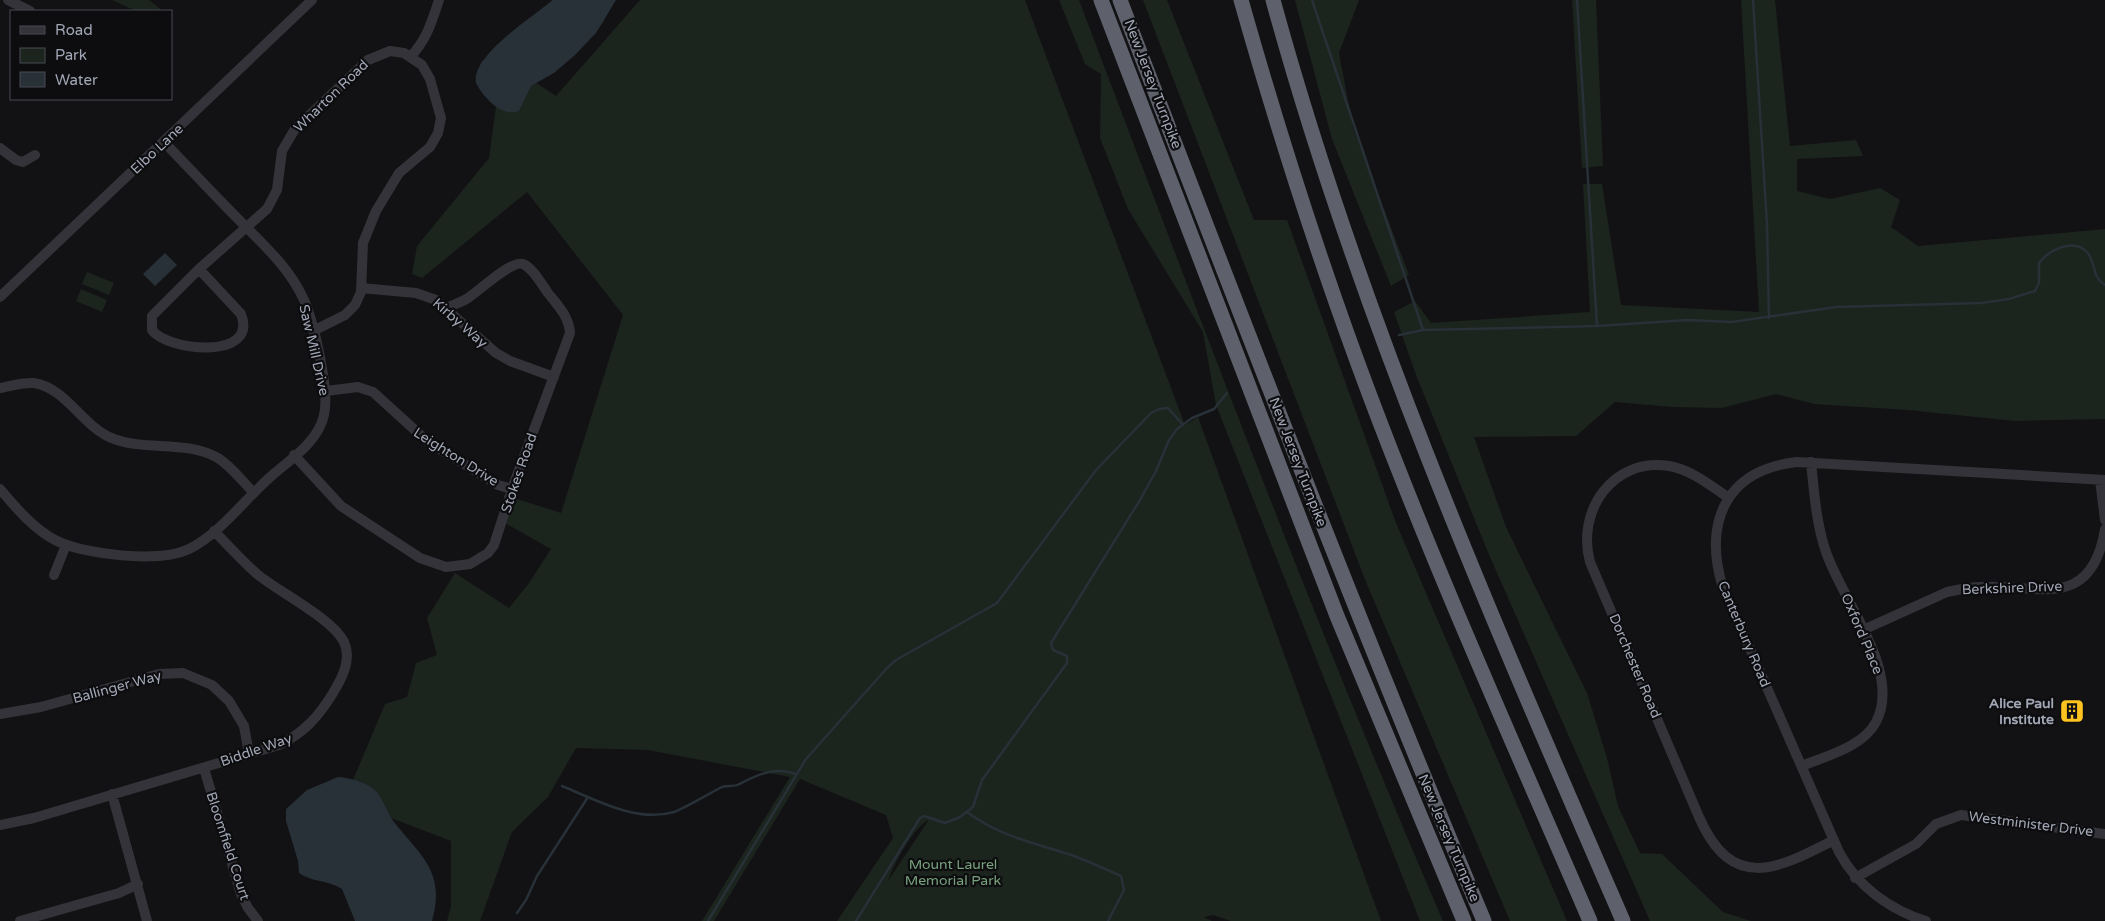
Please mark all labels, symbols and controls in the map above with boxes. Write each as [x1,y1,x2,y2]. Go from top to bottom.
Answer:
legend [10,10,172,100]
street label: New Jersey Turnpike [1121,17,1186,151]
text: Road [55,21,93,39]
text: Park [55,46,87,64]
street label: Wharton Road [290,56,372,136]
text: Water [55,71,98,89]
street label: Elbo Lane [127,120,187,178]
street label: Kirby Way [429,295,491,352]
street label: Saw Mill Drive [295,303,333,397]
street label: New Jersey Turnpike [1266,395,1331,529]
street label: Leighton Drive [410,424,502,490]
street label: Stokes Road [497,431,541,515]
street label: Canterbury Road [1714,578,1774,690]
street label: Berkshire Drive [1962,578,2063,598]
street label: Oxford Place [1837,591,1887,677]
street label: Dorchester Road [1605,611,1665,721]
street label: Ballinger Way [71,667,164,707]
place label: Alice Paul Institute [1989,695,2054,728]
building icon: Alice Paul Institute [2059,698,2085,724]
street label: Biddle Way [218,730,295,770]
street label: New Jersey Turnpike [1414,772,1484,904]
street label: Bloomfield Court [202,790,254,903]
street label: Westminister Drive [1968,808,2094,840]
park label: Mount Laurel Memorial Park [905,856,1002,889]

